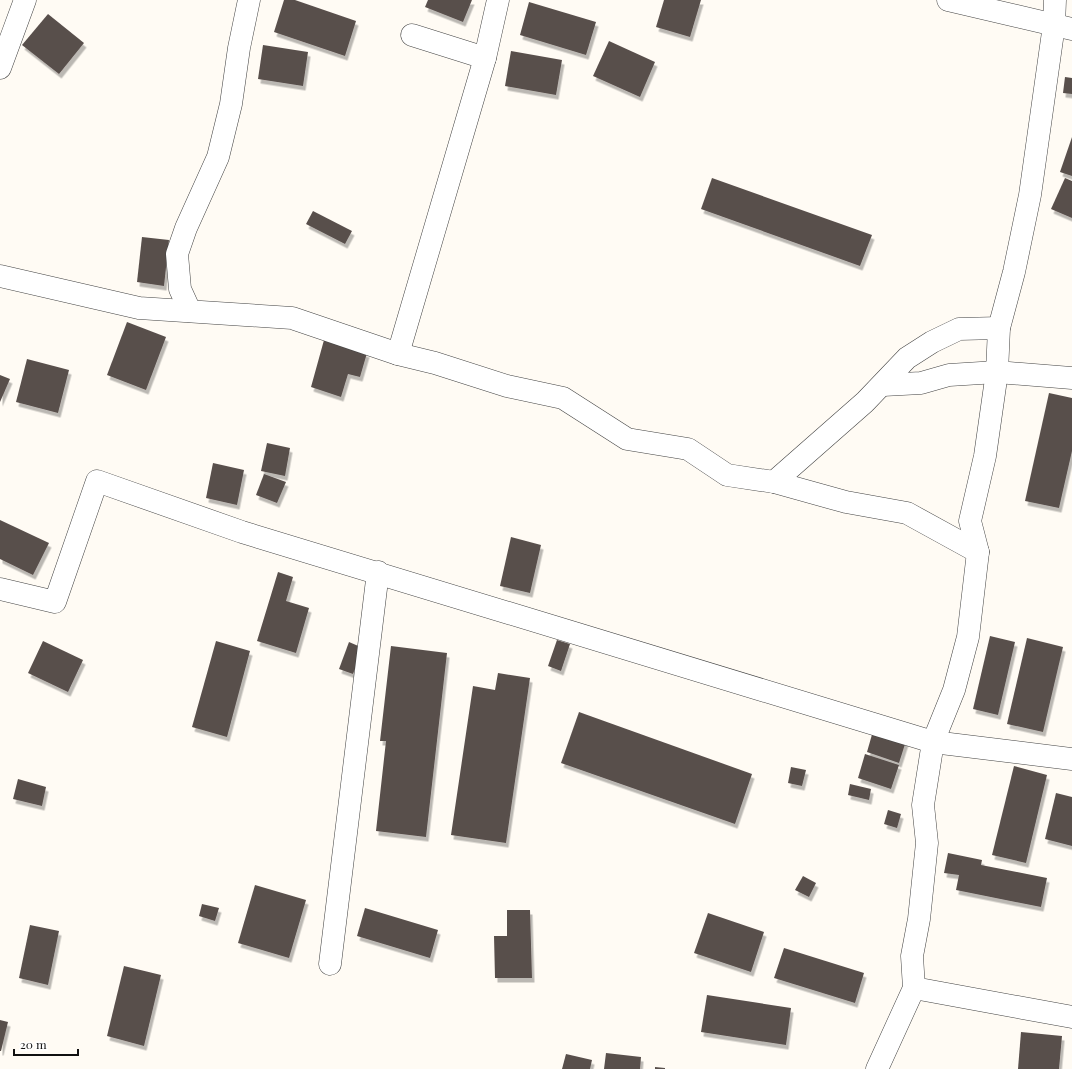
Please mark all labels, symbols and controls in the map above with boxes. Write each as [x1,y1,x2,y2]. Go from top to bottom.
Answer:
scale bar [14,1031,78,1057]
text: 20 m [20,1036,47,1052]

